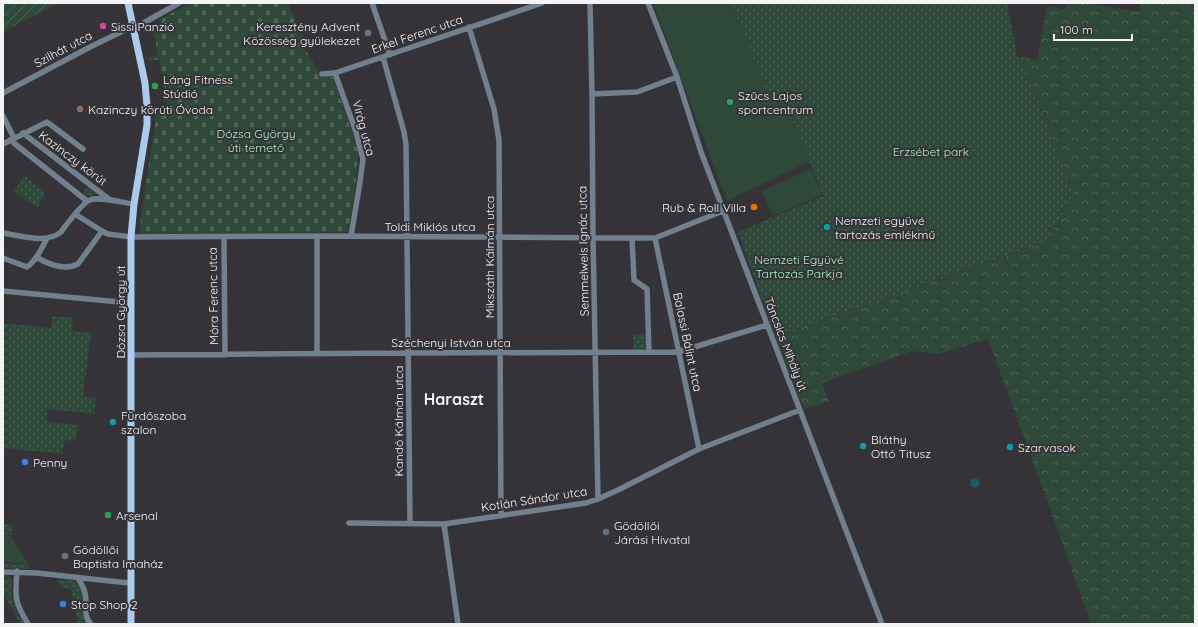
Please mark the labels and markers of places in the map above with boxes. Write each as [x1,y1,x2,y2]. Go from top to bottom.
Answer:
place label: Sissi Panzió [111,19,174,34]
place label: Keresztény Advent Közösség gyülekezet [243,19,360,48]
marker: Sissi Panzió [98,21,108,31]
marker: Keresztény Advent Közösség gyülekezet [363,28,373,38]
place label: Láng Fitness Stúdió [163,72,233,101]
marker: Láng Fitness Stúdió [150,81,160,91]
place label: Szűcs Lajos sportcentrum [738,88,813,117]
marker: Szűcs Lajos sportcentrum [725,97,735,107]
place label: Kazinczy körúti Óvoda [88,102,213,117]
marker: Kazinczy körúti Óvoda [75,104,85,114]
place label: Rub & Roll Villa [662,200,746,215]
marker: Rub & Roll Villa [749,202,759,212]
place label: Nemzeti együvé tartozás emlékmű [835,213,935,242]
marker: Nemzeti együvé tartozás emlékmű [822,222,832,232]
place label: Fürdőszoba szalon [121,408,186,437]
marker: Fürdőszoba szalon [108,417,118,427]
place label: Bláthy Ottó Titusz [871,432,931,461]
place label: Szarvasok [1018,440,1076,455]
marker: Bláthy Ottó Titusz [858,441,868,451]
marker: Szarvasok [1005,442,1015,452]
place label: Penny [33,455,67,470]
marker: Penny [20,457,30,467]
place label: Arsenal [116,508,158,523]
marker: Arsenal [103,510,113,520]
place label: Gödöllői Járási Hivatal [614,518,690,547]
marker: Gödöllői Járási Hivatal [601,527,611,537]
place label: Gödöllői Baptista Imaház [73,542,164,571]
marker: Gödöllői Baptista Imaház [60,551,70,561]
place label: Stop Shop 2 [71,597,138,612]
marker: Stop Shop 2 [58,599,68,609]

